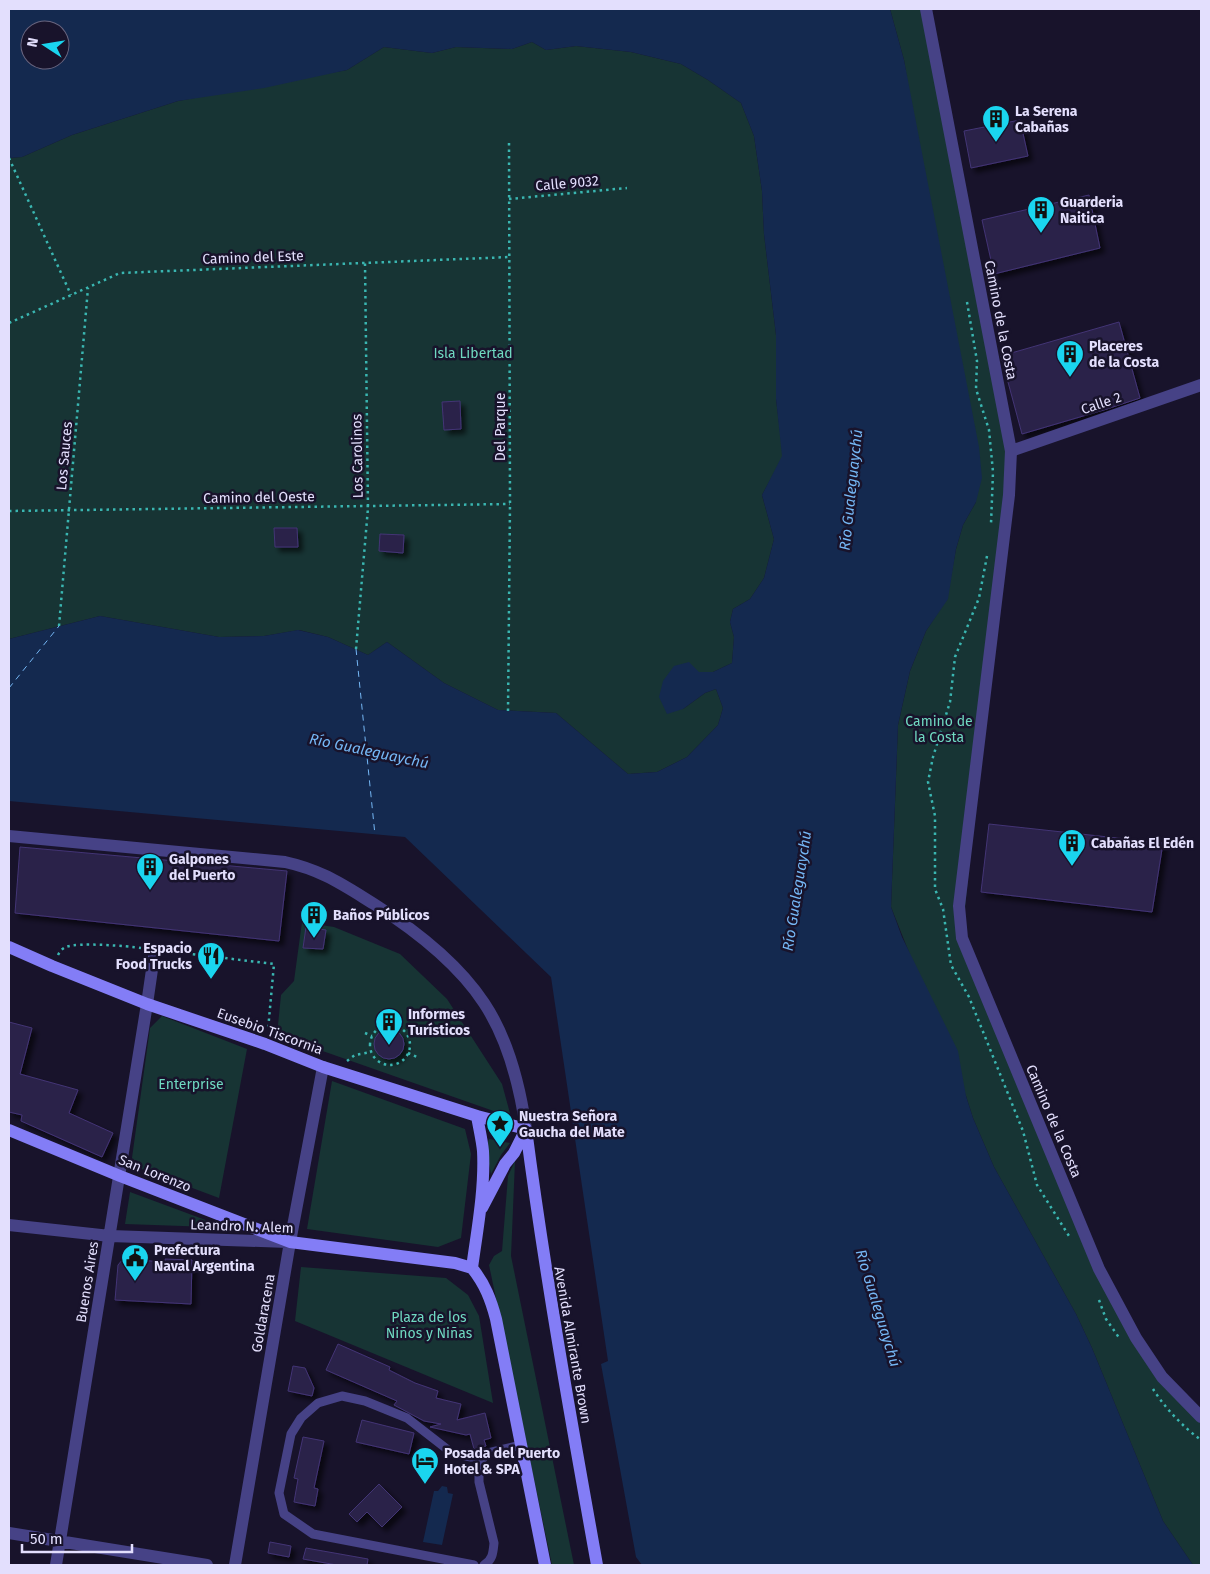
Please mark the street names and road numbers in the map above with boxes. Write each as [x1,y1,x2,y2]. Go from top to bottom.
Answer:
street label: Calle 9032 [535,172,599,195]
street label: Camino del Este [202,247,304,268]
street label: Camino de la Costa [981,259,1020,381]
street label: Calle 2 [1079,389,1124,418]
street label: Del Parque [492,393,509,461]
street label: Los Carolinos [348,413,367,498]
street label: Los Sauces [53,420,76,491]
street label: Camino del Oeste [203,488,315,507]
street label: Eusebio Tiscornia [215,1004,325,1058]
street label: Camino de la Costa [1022,1062,1085,1180]
street label: San Lorenzo [116,1151,194,1196]
street label: Leandro N. Alem [190,1216,294,1237]
street label: Buenos Aires [73,1240,102,1324]
street label: Avenida Almirante Brown [550,1265,595,1425]
street label: Goldaracena [248,1273,279,1354]

